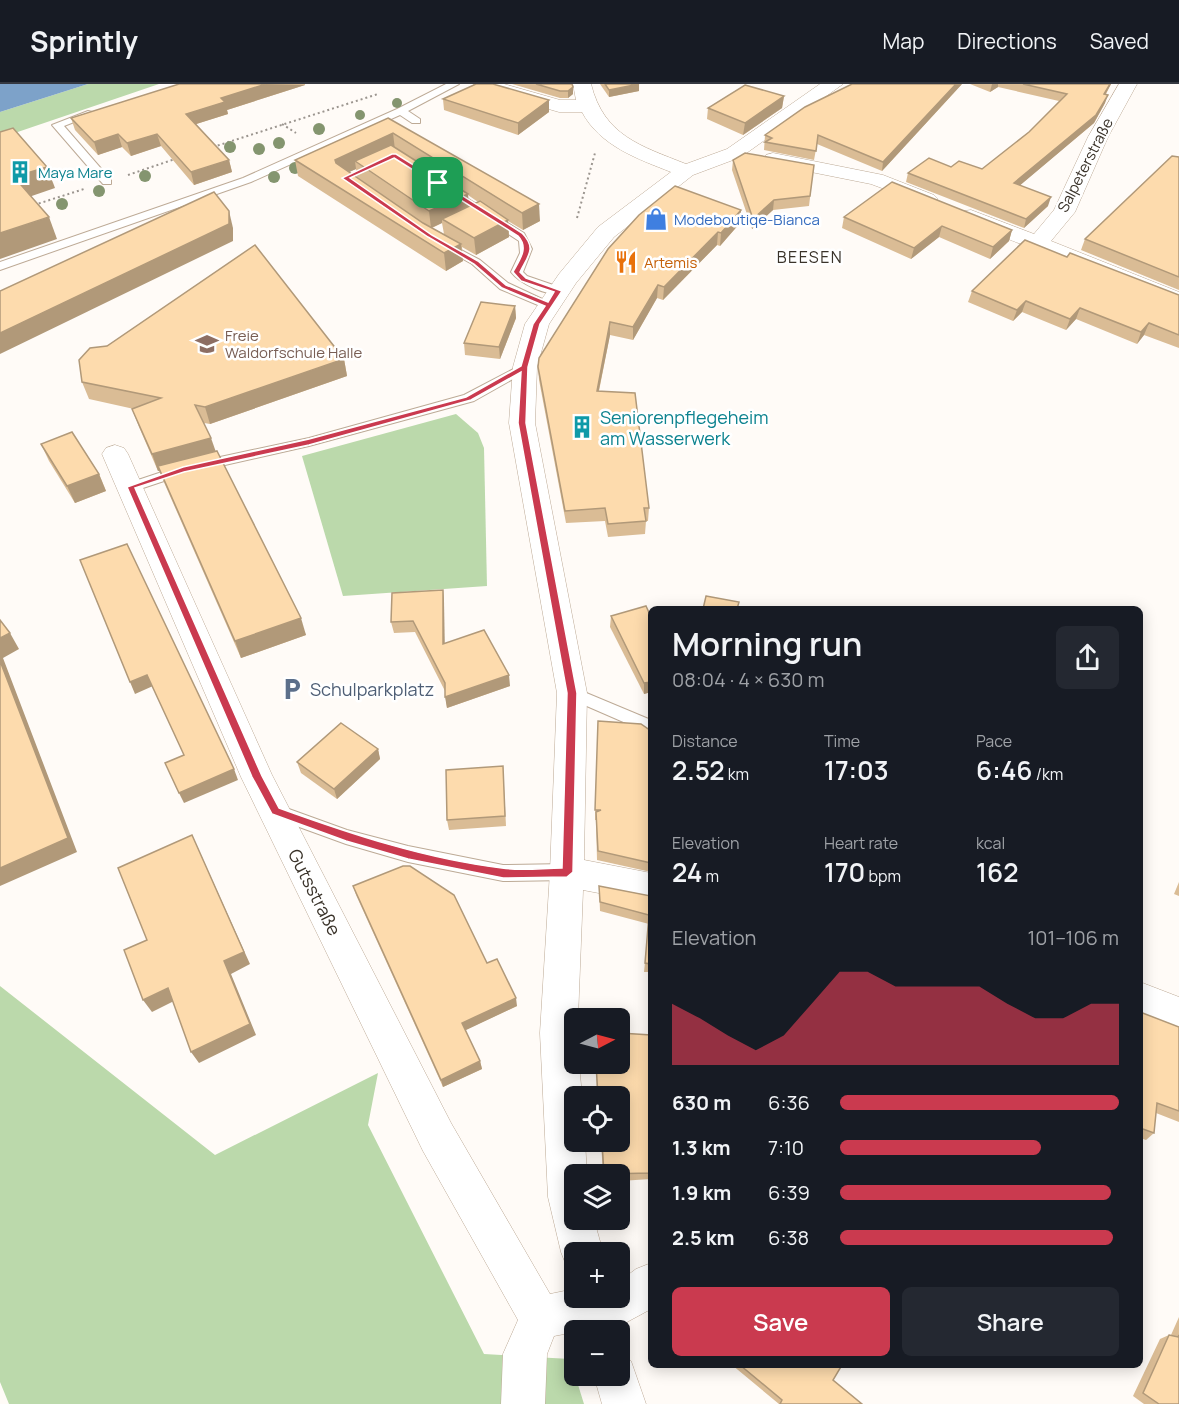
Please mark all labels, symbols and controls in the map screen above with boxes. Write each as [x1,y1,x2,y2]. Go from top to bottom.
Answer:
text: Sprintly [30,22,138,60]
text: Map [883,27,924,55]
text: Directions [957,27,1057,55]
text: Saved [1090,27,1149,55]
street label: Salpeterstraße [1052,114,1118,216]
pin [412,157,463,208]
building icon: Maya Mare [7,159,33,185]
place label: Maya Mare [38,162,113,183]
icon: arrive [421,166,454,199]
shop icon: Modeboutiqe-Bianca [643,206,669,232]
place label: Modeboutiqe-Bianca [674,209,820,230]
district label: BEESEN [777,246,843,268]
restaurant icon: Artemis [613,249,639,275]
place label: Artemis [644,252,697,273]
place label: Freie Waldorfschule Halle [225,325,363,363]
school or university icon: Freie Waldorfschule Halle [194,331,220,357]
place label: Seniorenpflegeheim am Wasserwerk [600,405,768,450]
building icon: Seniorenpflegeheim am Wasserwerk [569,414,595,440]
text: Morning run [672,621,862,666]
button: share [1056,626,1119,689]
text: 08:04 · 4 × 630 m [672,666,824,693]
parking icon: Schulparkplatz [279,676,305,702]
place label: Schulparkplatz [310,677,434,701]
text: Distance [672,730,738,752]
text: Time [824,730,860,752]
text: Pace [976,730,1012,752]
text: 2.52 [672,752,724,788]
text: 17:03 [824,752,889,788]
text: 6:46 [976,752,1033,788]
text: km [724,763,749,785]
text: /km [1033,763,1063,785]
text: Elevation [672,832,740,854]
text: Heart rate [824,832,898,854]
text: kcal [976,832,1005,854]
street label: Gutsstraße [283,845,347,939]
text: 24 [672,854,702,890]
text: 170 [824,854,865,890]
text: 162 [976,854,1018,890]
text: m [702,865,719,887]
text: bpm [865,865,901,887]
text: Elevation [672,924,756,951]
text: 101–106 m [1027,924,1119,951]
north arrow [564,1008,630,1074]
map controls [564,1008,630,1386]
button: locate [564,1086,630,1152]
text: 630 m [672,1089,731,1116]
text: 6:36 [768,1089,810,1116]
text: 1.3 km [672,1134,730,1161]
text: 7:10 [768,1134,804,1161]
button: layers [564,1164,630,1230]
text: 1.9 km [672,1179,731,1206]
text: 6:39 [768,1179,810,1206]
text: 2.5 km [672,1224,734,1251]
text: 6:38 [768,1224,809,1251]
button: + [564,1242,630,1308]
button: Save [672,1287,890,1356]
button: Share [902,1287,1119,1356]
button: − [564,1320,630,1386]

